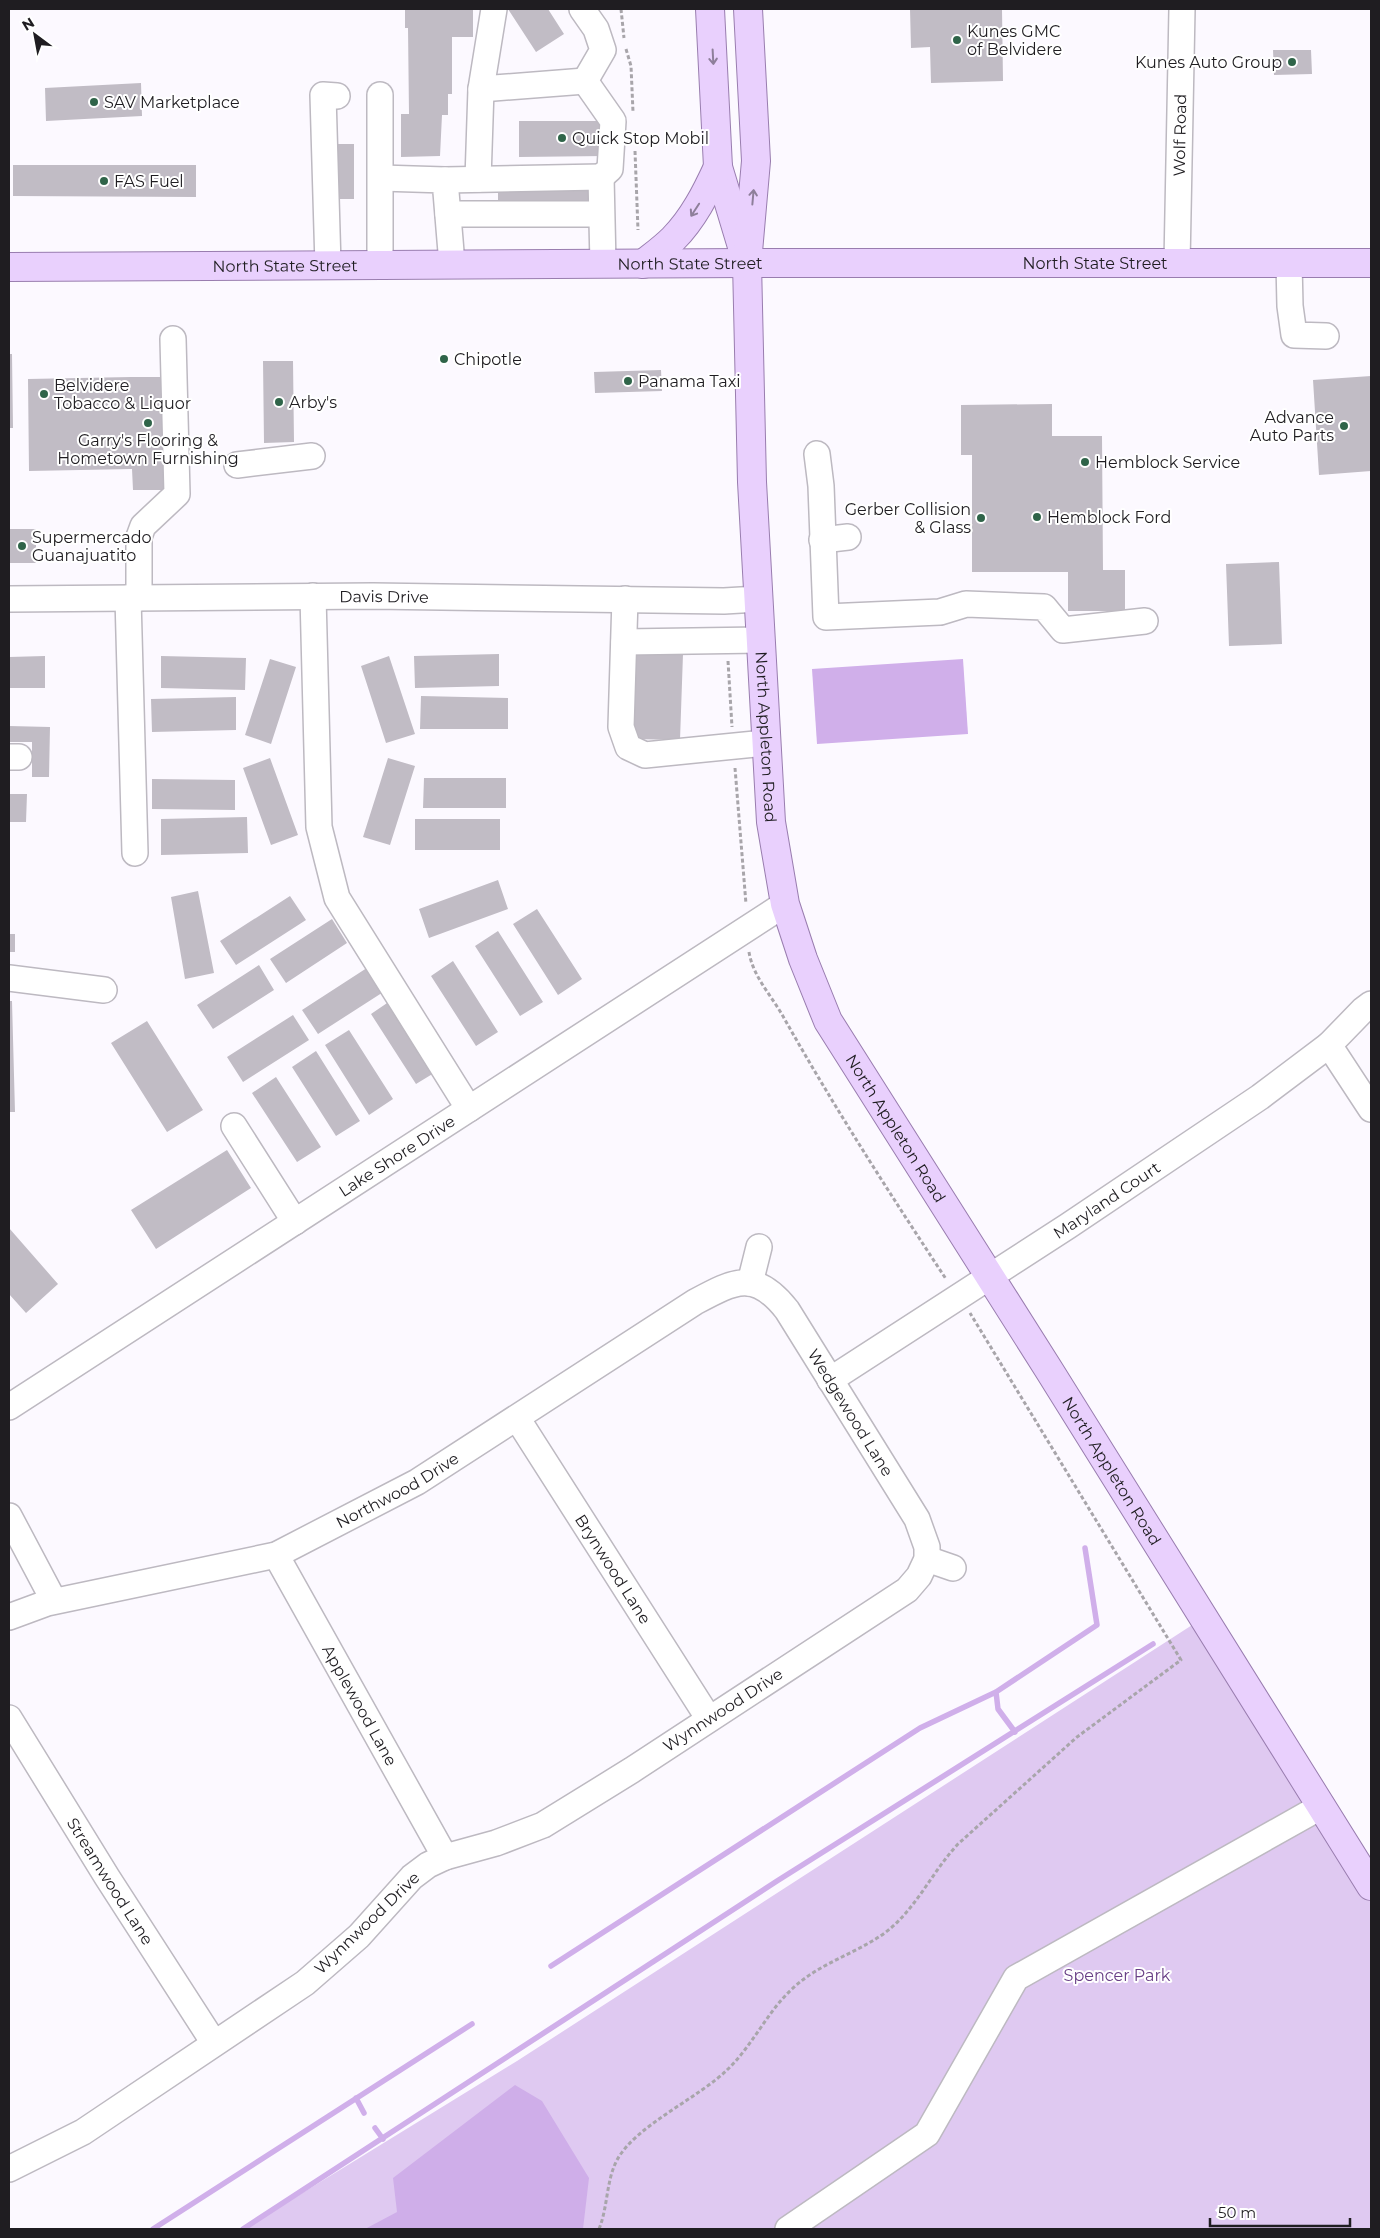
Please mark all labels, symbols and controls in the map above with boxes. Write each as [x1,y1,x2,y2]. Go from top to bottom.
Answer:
north arrow [10,10,60,60]
text: N [19,13,38,35]
place label: Kunes GMC of Belvidere [967,22,1062,59]
marker: Kunes GMC of Belvidere [951,34,963,46]
one-way arrow [708,49,717,65]
place label: Kunes Auto Group [1135,53,1282,72]
marker: Kunes Auto Group [1286,56,1298,68]
place label: SAV Marketplace [104,93,240,112]
street label: Wolf Road [1169,93,1190,177]
marker: SAV Marketplace [88,96,100,108]
place label: Quick Stop Mobil [572,129,709,148]
marker: Quick Stop Mobil [556,132,568,144]
place label: FAS Fuel [114,172,184,191]
marker: FAS Fuel [98,175,110,187]
one-way arrow [748,189,758,205]
one-way arrow [690,203,700,217]
street label: North State Street [617,254,763,273]
street label: North State Street [1022,254,1168,273]
street label: North State Street [212,256,358,275]
place label: Chipotle [454,350,522,369]
marker: Chipotle [438,353,450,365]
place label: Panama Taxi [638,372,741,391]
marker: Panama Taxi [622,375,634,387]
place label: Belvidere Tobacco & Liquor [54,376,191,413]
marker: Belvidere Tobacco & Liquor [38,388,50,400]
place label: Arby's [289,393,337,412]
marker: Arby's [273,396,285,408]
place label: Advance Auto Parts [1250,408,1334,445]
marker: Garry's Flooring & Hometown Furnishing [142,417,154,429]
marker: Advance Auto Parts [1338,420,1350,432]
place label: Garry's Flooring & Hometown Furnishing [57,431,239,468]
place label: Hemblock Service [1095,453,1240,472]
marker: Hemblock Service [1079,456,1091,468]
place label: Gerber Collision & Glass [845,500,971,537]
place label: Hemblock Ford [1047,508,1171,527]
marker: Hemblock Ford [1031,511,1043,523]
marker: Gerber Collision & Glass [975,512,987,524]
place label: Supermercado Guanajuatito [32,528,152,565]
marker: Supermercado Guanajuatito [16,540,28,552]
street label: Davis Drive [339,586,429,606]
street label: North Appleton Road [752,651,781,823]
street label: North Appleton Road [842,1051,950,1206]
street label: Lake Shore Drive [335,1111,458,1200]
street label: Maryland Court [1050,1157,1164,1242]
street label: Wedgewood Lane [804,1345,897,1480]
street label: North Appleton Road [1058,1393,1165,1549]
street label: Northwood Drive [333,1448,462,1532]
street label: Brynwood Lane [571,1511,655,1627]
street label: Applewood Lane [319,1641,401,1769]
street label: Wynnwood Drive [660,1664,786,1756]
street label: Streamwood Lane [63,1814,158,1948]
street label: Wynnwood Drive [310,1868,424,1978]
park label: Spencer Park [1064,1966,1171,1985]
scale bar [1210,2196,1350,2228]
text: 50 m [1218,2203,1256,2222]

